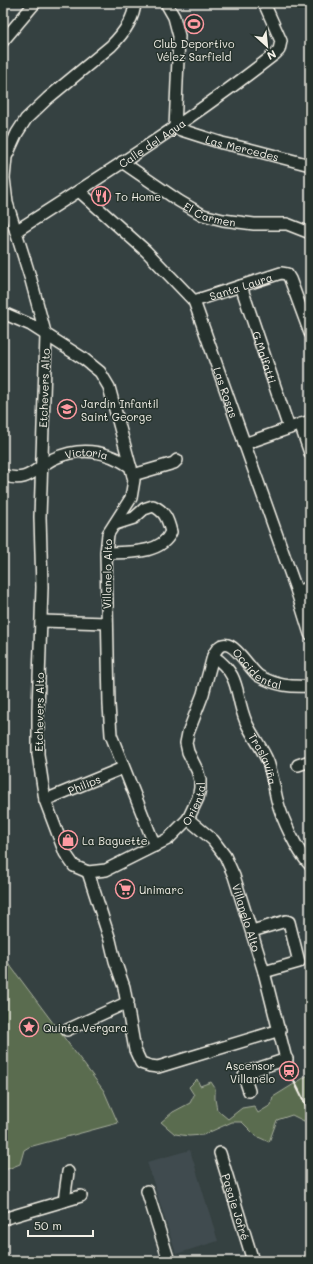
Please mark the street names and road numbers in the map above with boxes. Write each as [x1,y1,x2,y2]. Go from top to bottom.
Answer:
street label: Calle del Agua [115,115,188,171]
street label: Las Mercedes [204,131,281,164]
street label: El Carmen [181,198,237,229]
street label: Santa Laura [207,269,274,303]
street label: G.Malfatti [249,329,281,385]
street label: Etchevers Alto [35,348,53,428]
street label: Las Rosas [210,365,242,420]
street label: Victoria [63,444,110,462]
street label: Villanelo Alto [99,538,115,609]
street label: Occidental [230,644,283,692]
street label: Etchevers Alto [31,672,47,752]
street label: Traslaviña [246,730,281,786]
street label: Philips [65,771,103,798]
street label: Oriental [179,782,208,828]
street label: Villanelo Alto [229,882,265,954]
street label: Pasaje Jofré [219,1171,254,1242]

